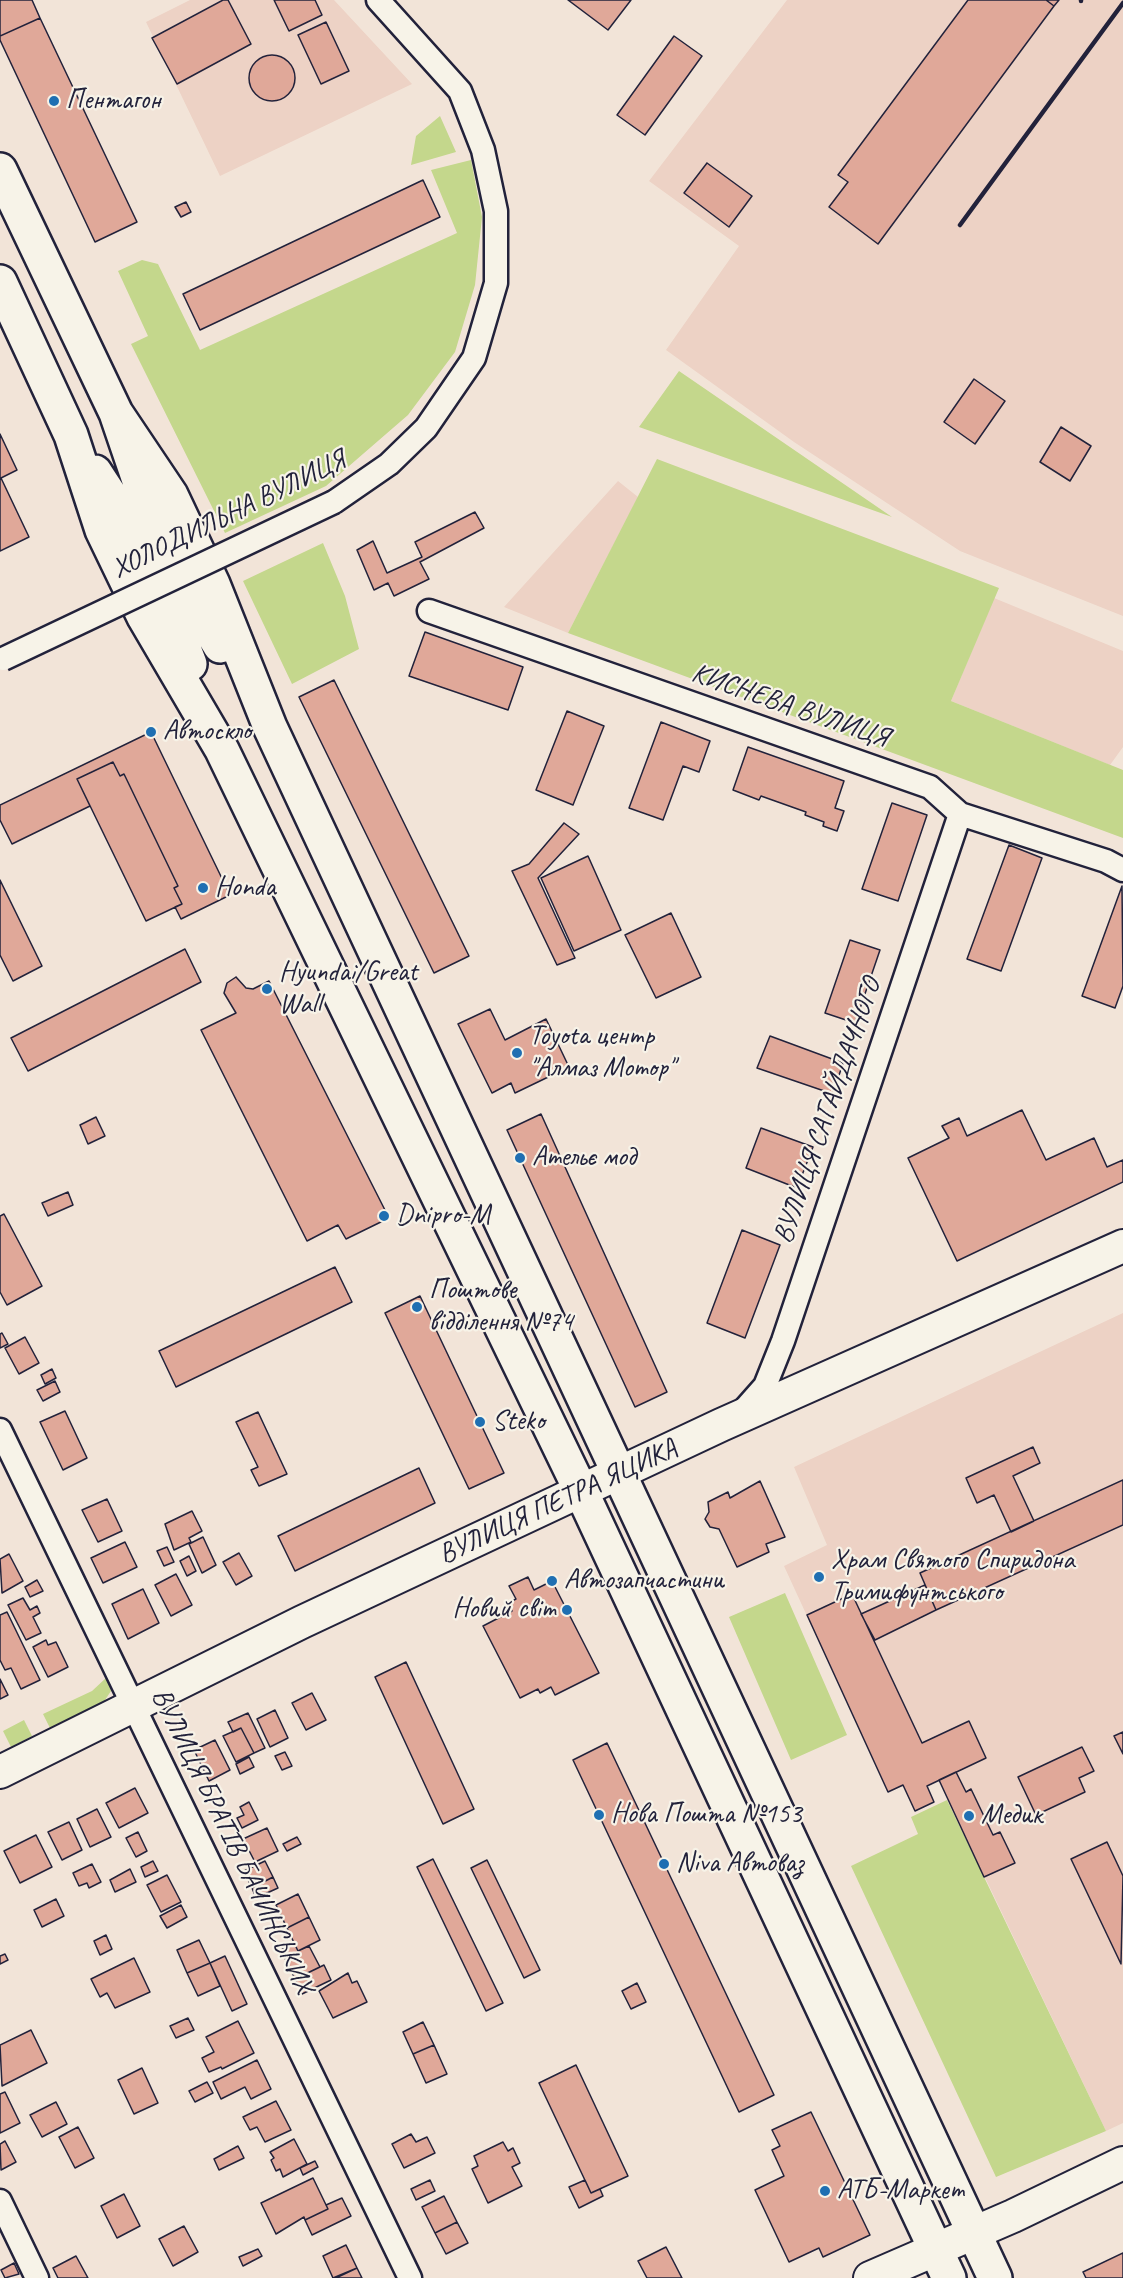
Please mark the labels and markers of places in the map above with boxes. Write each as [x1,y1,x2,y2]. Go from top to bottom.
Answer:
place label: Пентагон [66,84,161,118]
marker: Пентагон [47,94,61,108]
place label: Автоскло [163,715,251,749]
marker: Автоскло [144,725,158,739]
place label: Honda [215,871,275,905]
marker: Honda [196,881,210,895]
place label: Hyundai/Great Wall [279,956,417,1022]
marker: Hyundai/Great Wall [260,982,274,996]
place label: Toyota центр "Алмаз Мотор" [529,1020,674,1086]
marker: Toyota центр "Алмаз Мотор" [510,1046,524,1060]
place label: Ательє мод [532,1141,636,1175]
marker: Ательє мод [513,1151,527,1165]
place label: Dnipro-M [396,1199,490,1233]
marker: Dnipro-M [377,1209,391,1223]
place label: Поштове відділення №74 [429,1274,573,1340]
marker: Поштове відділення №74 [410,1300,424,1314]
place label: Steko [492,1405,545,1439]
marker: Steko [473,1415,487,1429]
place label: Храм Святого Спиридона Тримифунтського [831,1544,1075,1610]
place label: Автозапчастини [564,1564,724,1598]
marker: Храм Святого Спиридона Тримифунтського [812,1570,826,1584]
marker: Автозапчастини [545,1574,559,1588]
place label: Новий світ [452,1593,555,1627]
marker: Новий світ [560,1603,574,1617]
place label: Нова Пошта №153 [611,1798,802,1832]
place label: Медик [981,1799,1042,1833]
marker: Нова Пошта №153 [592,1808,606,1822]
marker: Медик [962,1809,976,1823]
place label: Niva Автоваз [676,1847,803,1881]
marker: Niva Автоваз [657,1857,671,1871]
place label: АТБ-Маркет [837,2174,964,2208]
marker: АТБ-Маркет [818,2184,832,2198]

